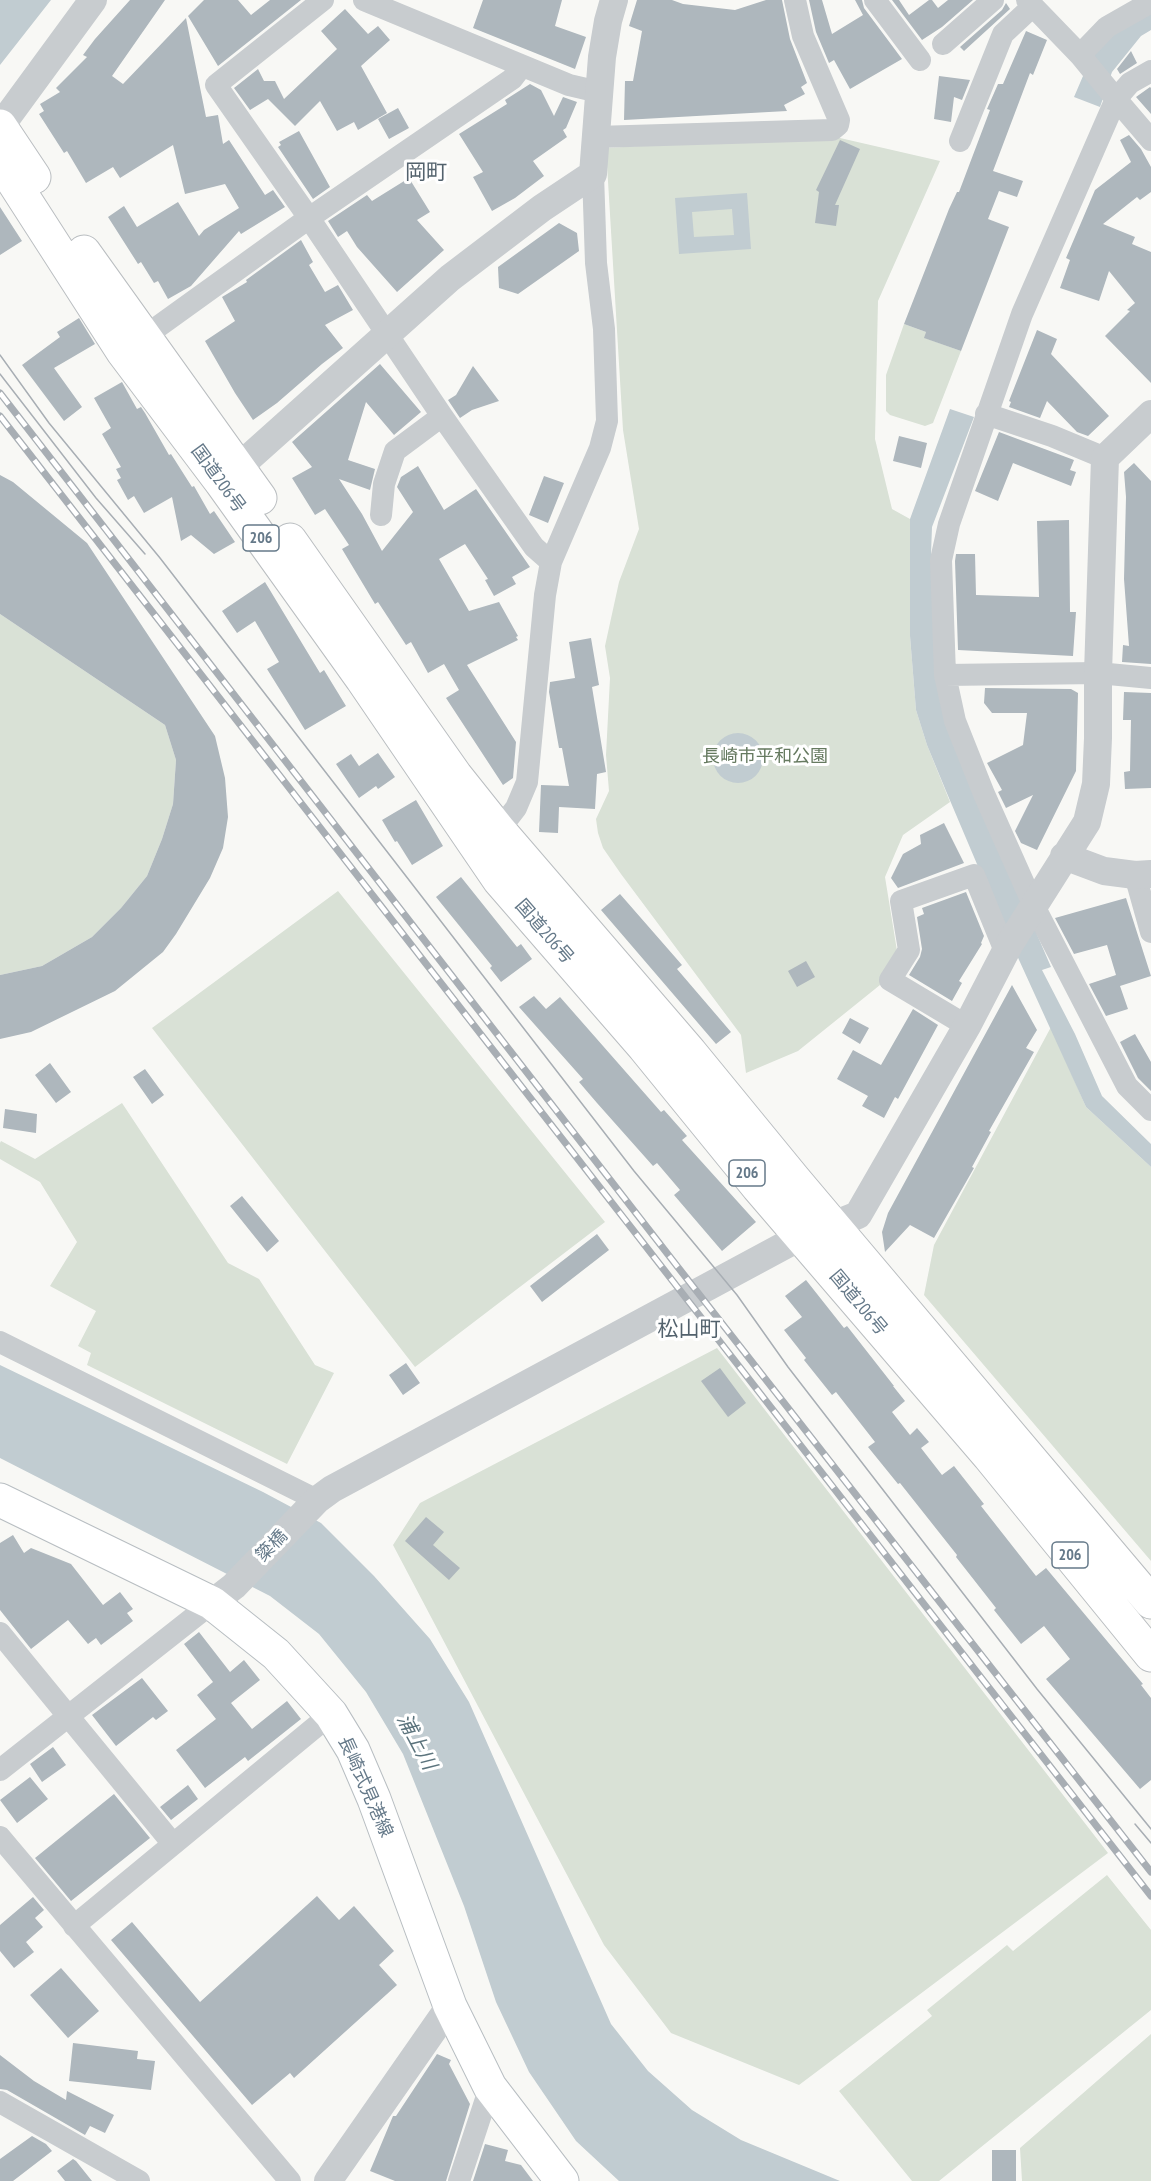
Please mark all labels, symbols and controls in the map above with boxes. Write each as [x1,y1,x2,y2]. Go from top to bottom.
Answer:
district label: 岡町 [405,160,447,186]
street label: 国道206号 [186,441,250,517]
road number: 206 [243,525,279,551]
park label: 長崎市平和公園 [702,746,828,768]
street label: 国道206号 [510,895,578,969]
road number: 206 [729,1160,765,1186]
street label: 国道206号 [825,1266,891,1340]
district label: 松山町 [658,1317,720,1343]
street label: 簗橋 [252,1526,292,1566]
road number: 206 [1052,1542,1088,1568]
water label: 浦上川 [391,1710,441,1774]
street label: 長崎式見港線 [333,1733,397,1841]

